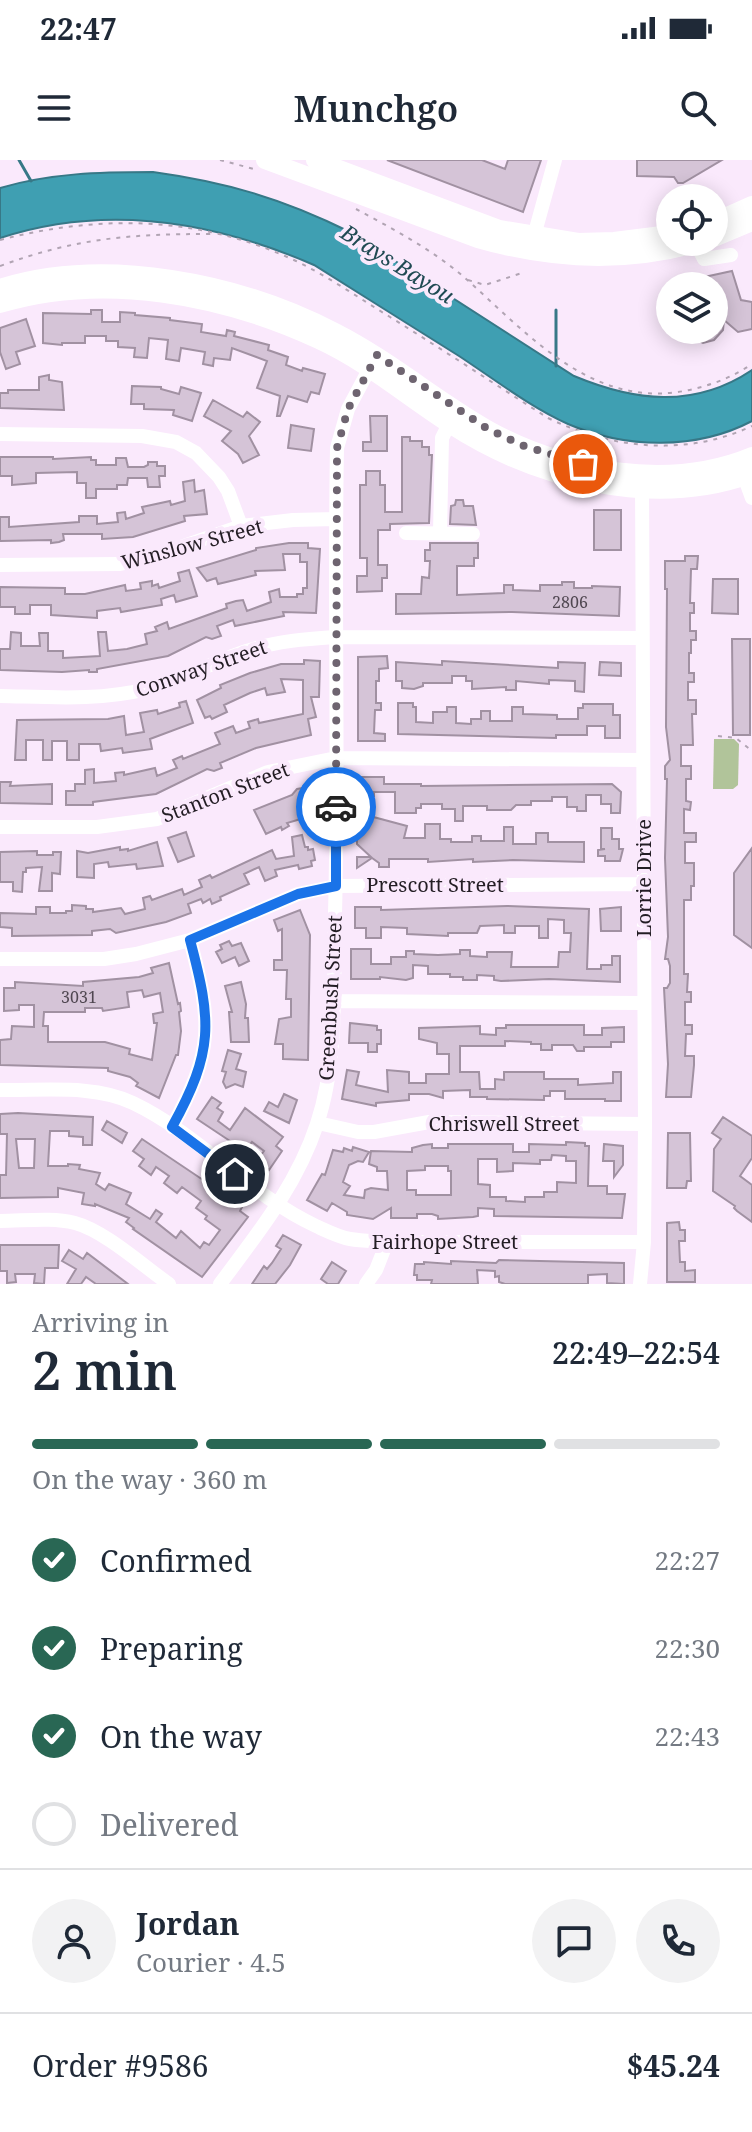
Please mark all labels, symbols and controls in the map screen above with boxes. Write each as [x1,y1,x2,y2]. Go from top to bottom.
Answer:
text: 22:47 [40,8,117,49]
text: Munchgo [294,84,458,133]
icon: menu [32,86,76,130]
icon: search [676,86,720,130]
map controls [656,184,728,344]
button: locate [656,184,728,256]
water label: Brays Bayou [335,216,460,310]
button: layers [656,272,728,344]
pin [549,430,617,498]
icon: bag [561,442,605,486]
street label: Winslow Street [118,512,266,576]
house number: 2806 [552,591,588,613]
street label: Conway Street [132,633,270,703]
street label: Stanton Street [157,755,293,829]
courier [296,767,376,847]
icon: car [314,785,358,829]
street label: Lorrie Drive [630,819,657,937]
street label: Prescott Street [366,871,504,898]
street label: Greenbush Street [312,915,348,1081]
house number: 3031 [61,986,97,1008]
street label: Chriswell Street [428,1110,580,1137]
pin [201,1140,269,1208]
icon: home [213,1152,257,1196]
street label: Fairhope Street [372,1228,518,1255]
text: Arriving in [32,1304,169,1340]
text: 22:49–22:54 [552,1332,720,1373]
text: 2 min [32,1334,177,1405]
text: On the way · 360 m [32,1461,267,1497]
icon: check [32,1538,76,1582]
text: Confirmed [100,1540,252,1581]
text: 22:27 [654,1542,720,1578]
icon: check [32,1626,76,1670]
text: Preparing [100,1628,243,1669]
text: 22:30 [654,1630,720,1666]
icon: check [32,1714,76,1758]
text: On the way [100,1716,262,1757]
text: 22:43 [654,1718,720,1754]
text: Delivered [100,1804,239,1845]
button: person [32,1899,116,1983]
button: chat [532,1899,616,1983]
button: phone [636,1899,720,1983]
text: Jordan [136,1903,239,1944]
text: Courier · 4.5 [136,1944,286,1980]
text: Order #9586 [32,2045,209,2086]
text: $45.24 [626,2045,720,2086]

